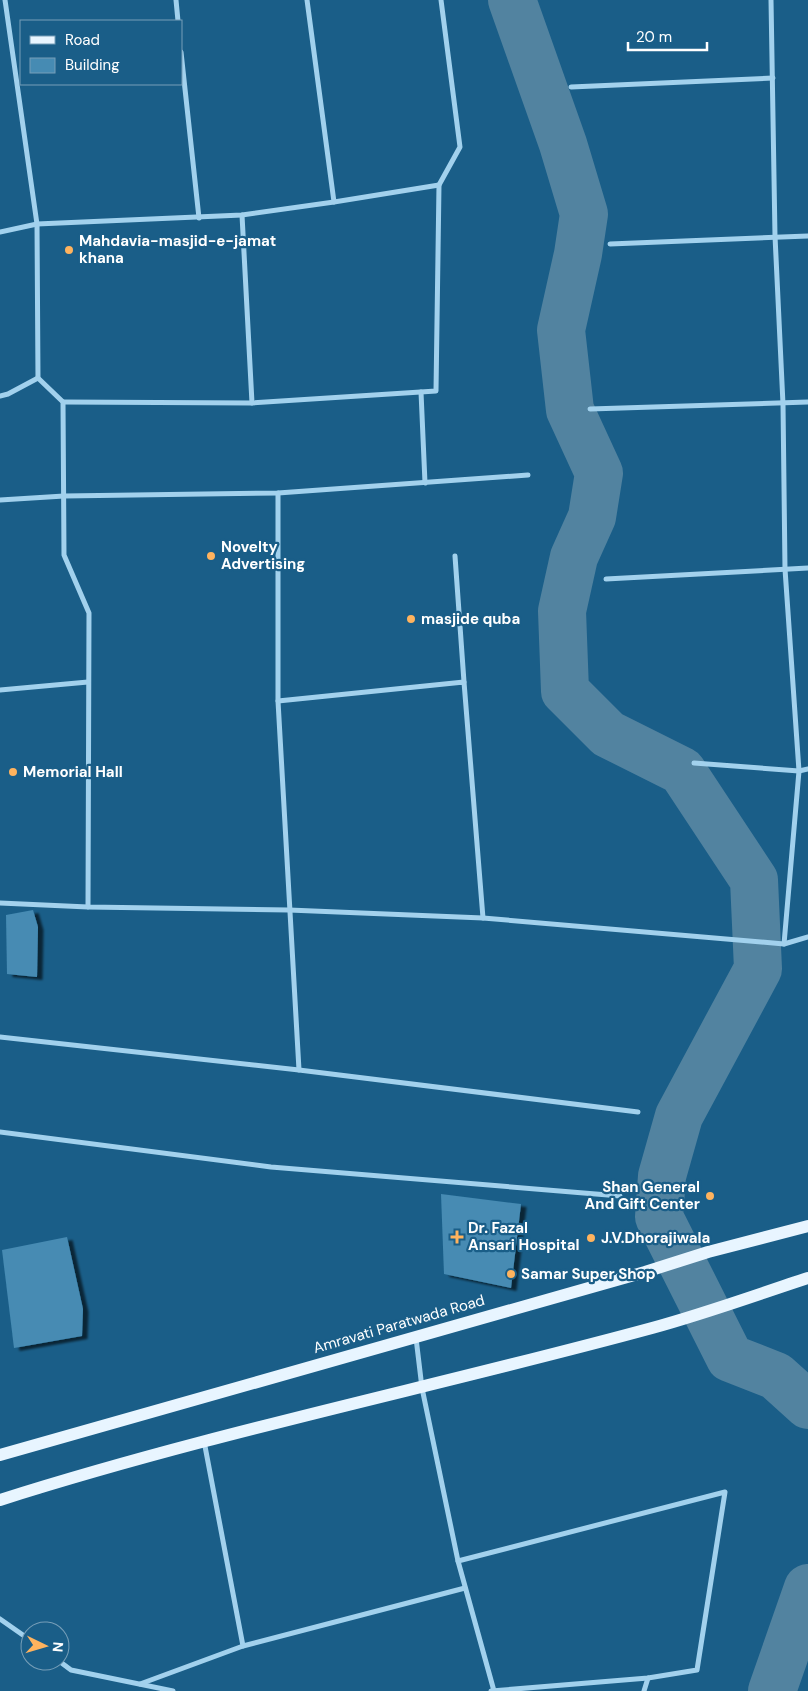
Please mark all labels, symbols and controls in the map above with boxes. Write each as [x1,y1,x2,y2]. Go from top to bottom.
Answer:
legend [20,20,182,85]
scale bar [628,20,707,52]
text: 20 m [636,27,672,47]
text: Road [65,30,100,50]
text: Building [65,55,120,75]
place label: Mahdavia-masjid-e-jamat khana [79,231,276,268]
marker: Mahdavia-masjid-e-jamat khana [63,244,75,256]
place label: Novelty Advertising [221,537,305,574]
marker: Novelty Advertising [205,550,217,562]
place label: masjide quba [421,609,520,629]
marker: masjide quba [405,613,417,625]
place label: Memorial Hall [23,762,123,782]
marker: Memorial Hall [7,766,19,778]
place label: Shan General And Gift Center [585,1177,700,1214]
marker: Shan General And Gift Center [704,1190,716,1202]
place label: Dr. Fazal Ansari Hospital [468,1218,580,1255]
place label: J.V.Dhorajiwala [601,1228,710,1248]
marker: Dr. Fazal Ansari Hospital [450,1230,464,1244]
marker: J.V.Dhorajiwala [585,1232,597,1244]
place label: Samar Super Shop [521,1264,656,1284]
marker: Samar Super Shop [505,1268,517,1280]
street label: Amravati Paratwada Road [311,1290,487,1358]
north arrow [20,1621,70,1671]
text: N [49,1641,67,1653]

